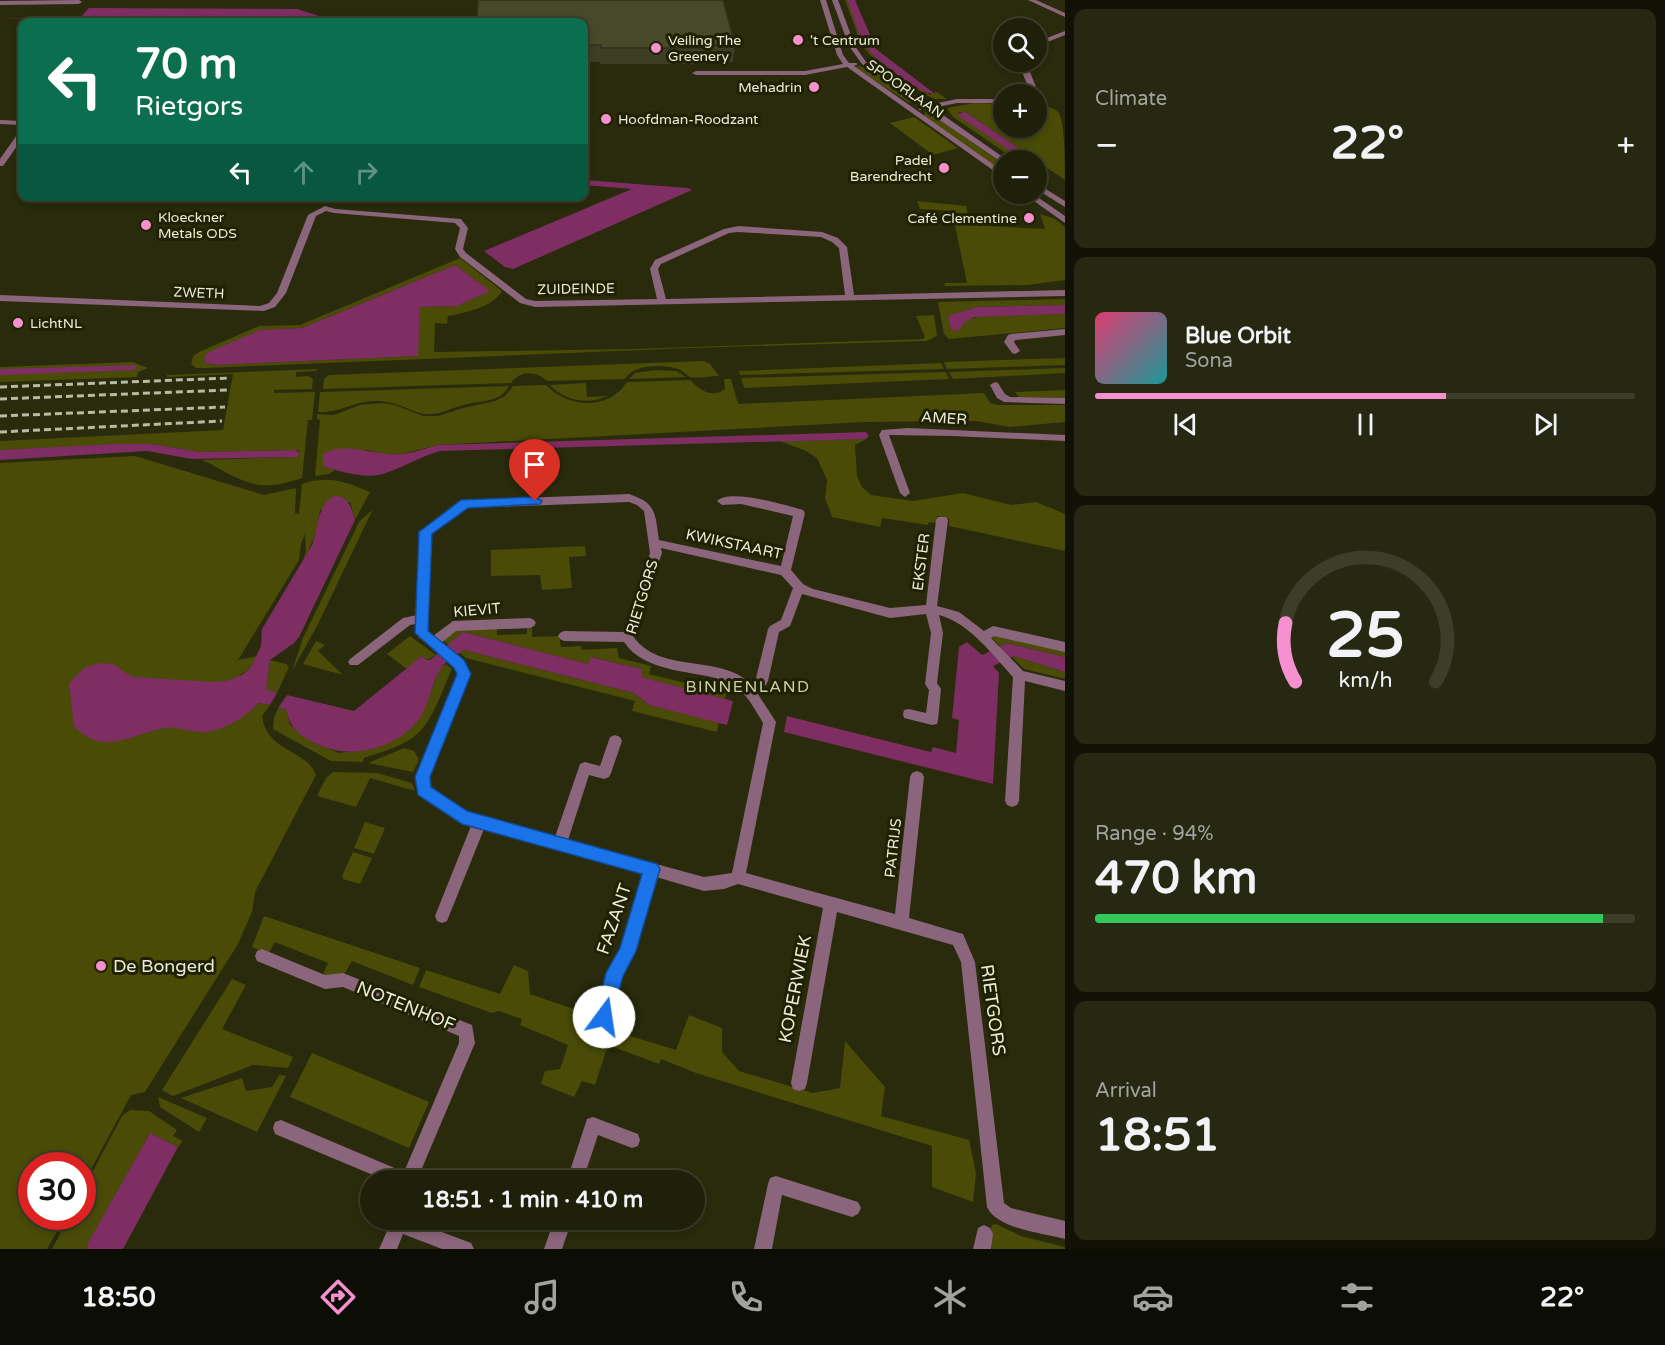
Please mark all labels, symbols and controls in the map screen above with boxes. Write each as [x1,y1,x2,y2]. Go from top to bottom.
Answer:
map controls [993,18,1047,204]
button: search [993,18,1047,72]
place label: Veiling The Greenery [668,32,741,65]
place label: 't Centrum [810,32,880,49]
marker: 't Centrum [791,33,805,47]
text: 70 m [135,39,237,90]
marker: Veiling The Greenery [649,41,663,55]
icon: left [36,42,114,120]
street label: SPOORLAAN [863,56,947,122]
place label: Mehadrin [738,79,802,96]
marker: Mehadrin [807,80,821,94]
button: + [993,84,1047,138]
text: Climate [1095,87,1167,111]
text: Rietgors [135,90,243,123]
place label: Hoofdman-Roodzant [618,111,759,128]
marker: Hoofdman-Roodzant [599,112,613,126]
text: 22° [1331,117,1404,171]
text: − [1095,126,1119,165]
text: + [1616,126,1635,165]
button: − [993,150,1047,204]
place label: Padel Barendrecht [850,152,933,185]
icon: left [224,156,257,189]
icon: ahead [287,156,320,189]
icon: right [350,156,383,189]
marker: Padel Barendrecht [937,161,951,175]
place label: Kloeckner Metals ODS [158,209,237,242]
place label: Café Clementine [908,210,1017,227]
marker: Café Clementine [1022,211,1036,225]
marker: Kloeckner Metals ODS [139,218,153,232]
street label: ZUIDEINDE [537,280,615,298]
street label: ZWETH [173,284,225,302]
place label: LichtNL [30,315,82,332]
marker: LichtNL [11,316,25,330]
text: Blue Orbit [1185,323,1291,349]
text: Sona [1185,349,1233,373]
street label: AMER [920,407,968,429]
icon: previous [1169,408,1202,441]
icon: pause [1349,408,1382,441]
icon: next [1529,408,1562,441]
pin [509,439,560,501]
icon: arrive [518,448,551,481]
street label: KWIKSTAART [684,525,784,563]
street label: EKSTER [909,532,933,592]
street label: RIETGORS [622,558,662,636]
street label: KIEVIT [452,599,502,621]
text: 25 [1326,599,1404,674]
text: km/h [1338,667,1392,693]
district label: BINNENLAND [685,677,811,697]
street label: PATRIJS [881,817,905,879]
text: Range · 94% [1095,822,1214,846]
text: 470 km [1095,852,1257,906]
street label: FAZANT [592,881,636,957]
street label: KOPERWIEK [774,933,816,1045]
place label: De Bongerd [113,955,215,977]
marker: De Bongerd [94,959,108,973]
street label: RIETGORS [976,963,1010,1057]
street label: NOTENHOF [353,976,459,1036]
position arrow [572,985,636,1049]
text: Arrival [1095,1079,1157,1103]
text: 18:51 [1095,1109,1220,1163]
speed limit sign: 30 [18,1152,96,1230]
text: 18:51 · 1 min · 410 m [422,1187,643,1213]
icon: directions [317,1276,359,1318]
icon: music [521,1276,563,1318]
icon: phone [725,1276,767,1318]
icon: climate [929,1276,971,1318]
icon: car [1132,1276,1174,1318]
icon: filters [1336,1276,1378,1318]
text: 18:50 [81,1281,156,1314]
text: 22° [1540,1281,1584,1314]

